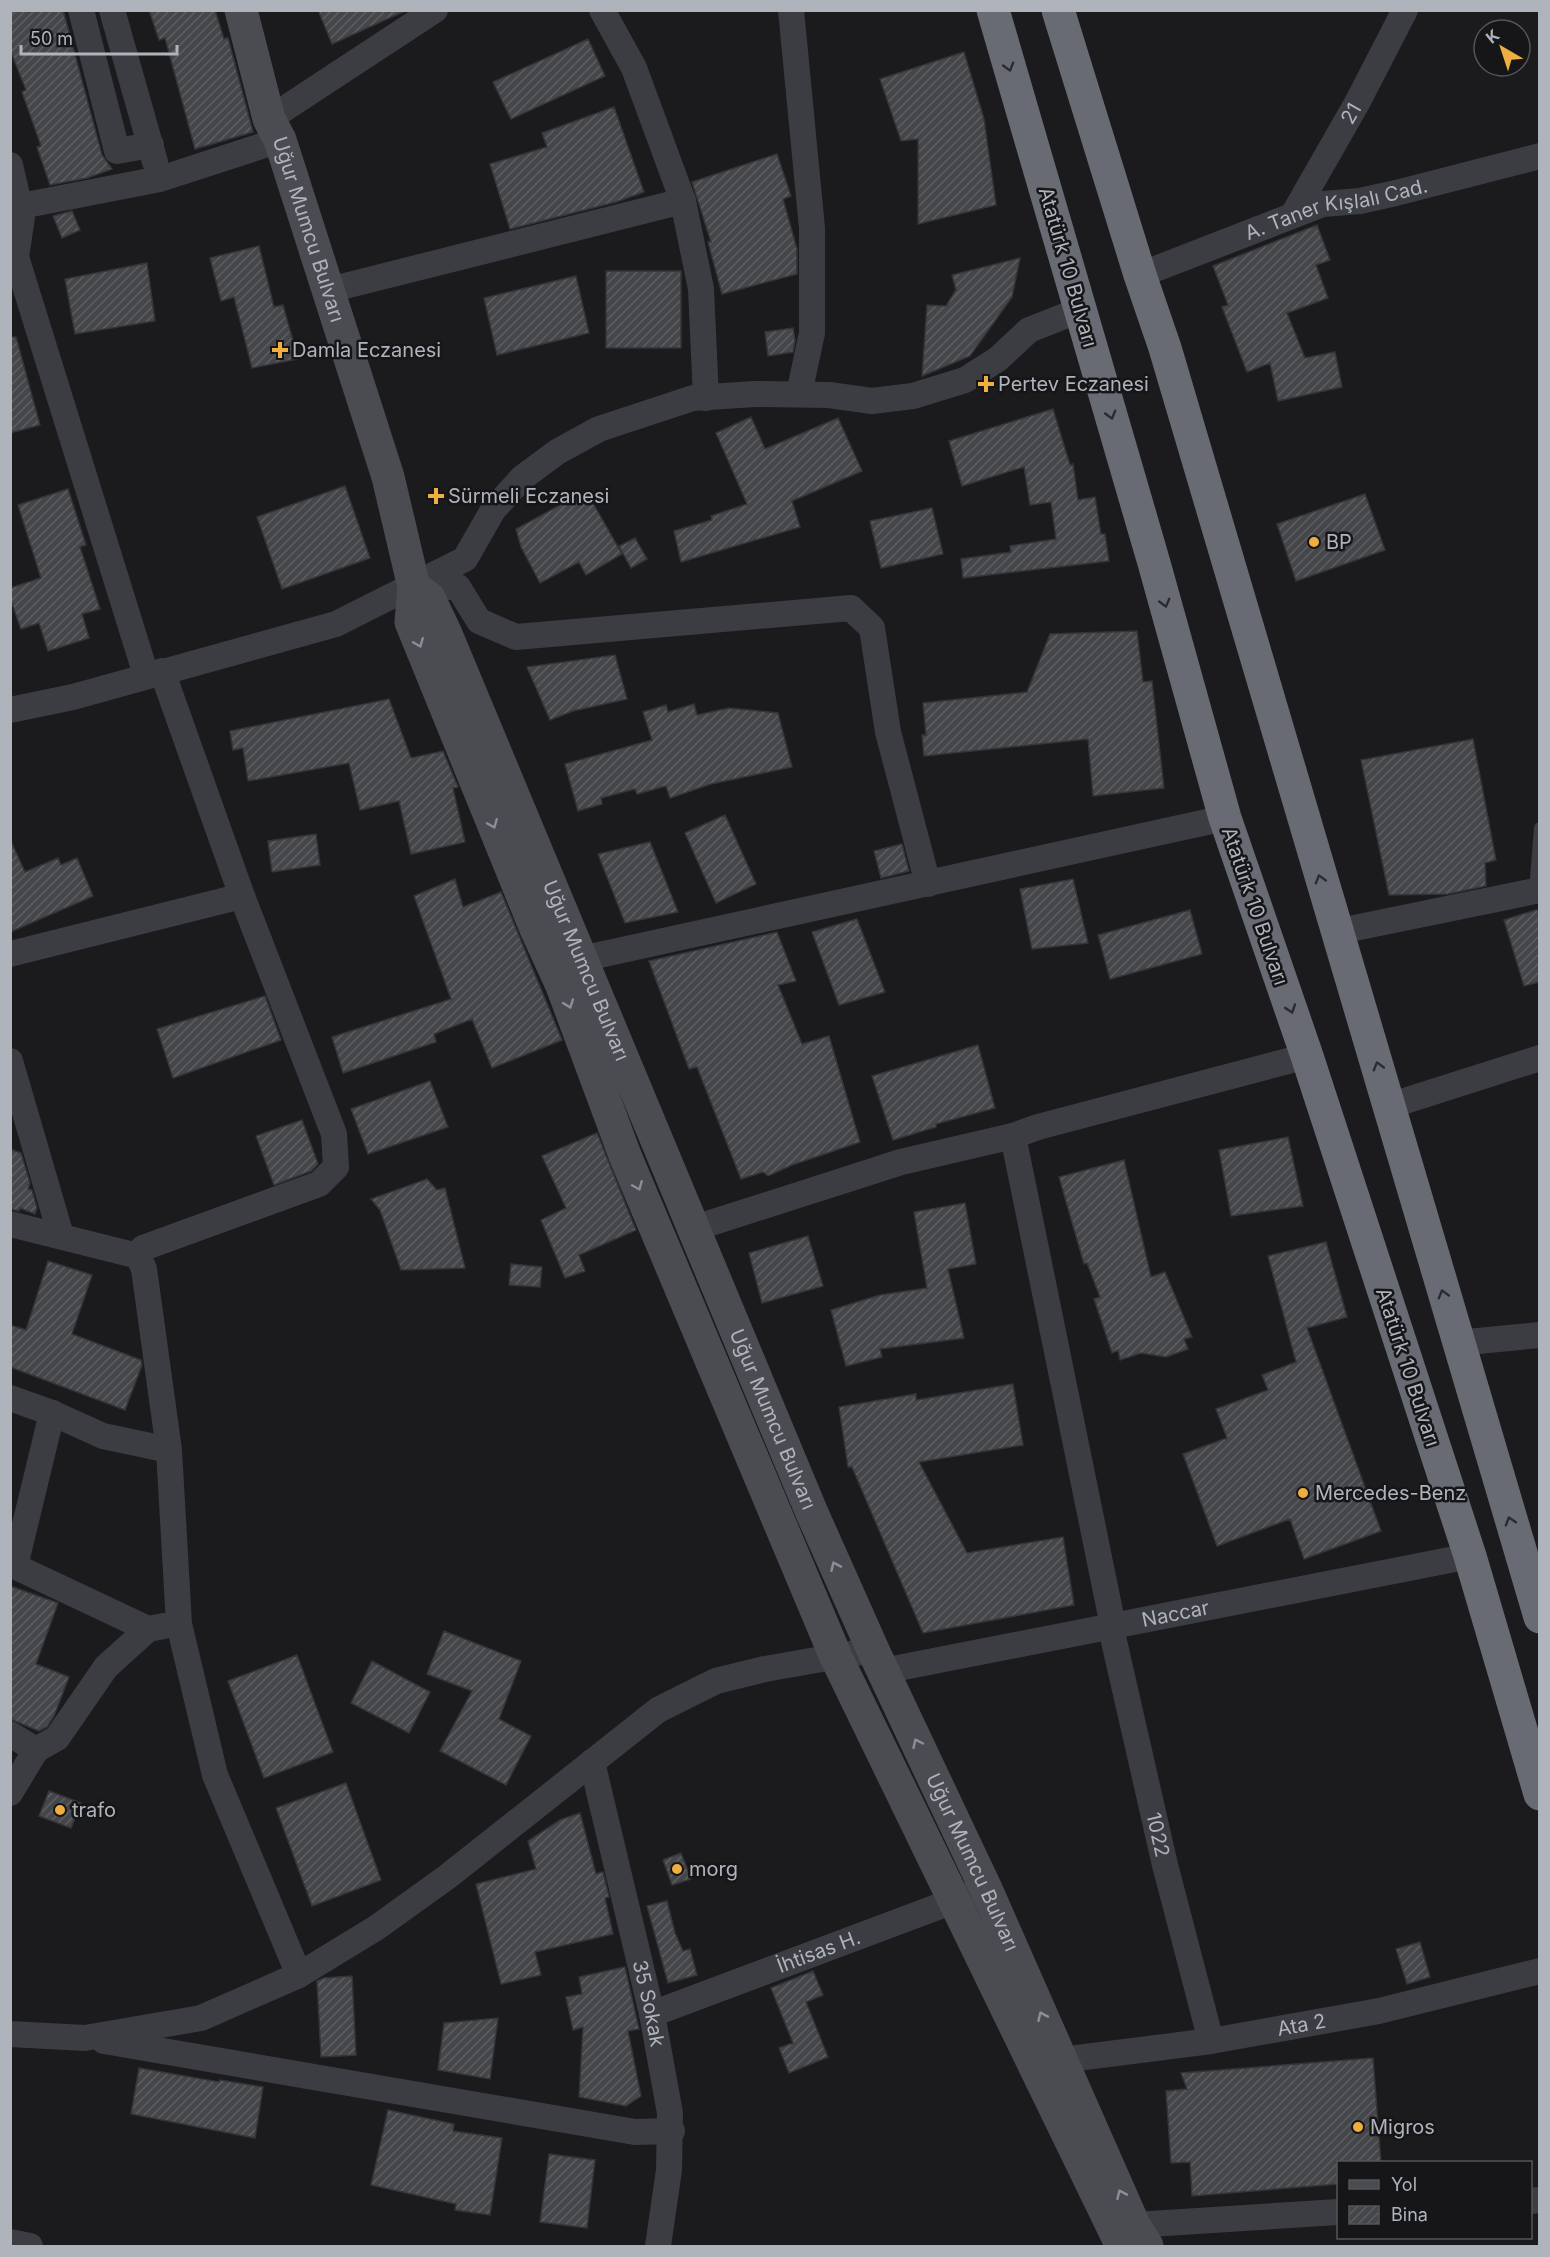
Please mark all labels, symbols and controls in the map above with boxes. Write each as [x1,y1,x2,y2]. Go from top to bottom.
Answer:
scale bar [21,18,177,56]
north arrow [1472,18,1532,78]
text: K [1482,25,1504,48]
text: 50 m [30,28,73,49]
one-way arrow [1002,62,1015,72]
street label: 21 [1336,99,1367,128]
street label: Uğur Mumcu Bulvarı [268,134,350,325]
street label: A. Taner Kışlalı Cad. [1241,173,1430,245]
street label: Atatürk 10 Bulvarı [1034,184,1102,350]
place label: Damla Eczanesi [292,338,441,362]
marker: Damla Eczanesi [273,343,287,357]
place label: Pertev Eczanesi [998,372,1149,396]
marker: Pertev Eczanesi [979,377,993,391]
one-way arrow [1104,409,1116,420]
place label: Sürmeli Eczanesi [448,484,609,508]
marker: Sürmeli Eczanesi [429,489,443,503]
place label: BP [1326,530,1352,554]
marker: BP [1307,535,1321,549]
one-way arrow [1158,597,1170,607]
one-way arrow [412,637,424,648]
one-way arrow [486,818,498,829]
street label: Atatürk 10 Bulvarı [1217,824,1293,988]
one-way arrow [1315,874,1327,885]
street label: Uğur Mumcu Bulvarı [538,877,634,1064]
one-way arrow [561,998,574,1008]
one-way arrow [1283,1003,1296,1014]
one-way arrow [1372,1061,1385,1071]
one-way arrow [631,1179,643,1190]
street label: Atatürk 10 Bulvarı [1371,1285,1445,1449]
one-way arrow [1437,1289,1450,1299]
street label: Uğur Mumcu Bulvarı [725,1325,821,1513]
place label: Mercedes-Benz [1315,1481,1466,1505]
marker: Mercedes-Benz [1296,1486,1310,1500]
one-way arrow [1505,1516,1517,1527]
one-way arrow [831,1561,843,1572]
street label: Naccar [1140,1595,1212,1632]
one-way arrow [913,1739,925,1750]
street label: Uğur Mumcu Bulvarı [921,1769,1024,1955]
place label: trafo [72,1798,116,1822]
marker: trafo [53,1803,67,1817]
street label: 1022 [1141,1810,1175,1859]
place label: morg [689,1857,738,1881]
marker: morg [670,1862,684,1876]
street label: İhtisas H. [773,1925,864,1978]
street label: 35 Sokak [628,1958,670,2049]
street label: Ata 2 [1275,2009,1328,2041]
one-way arrow [1037,2011,1049,2022]
place label: Migros [1370,2115,1435,2139]
marker: Migros [1351,2120,1365,2134]
legend [1337,2161,1532,2239]
text: Yol [1391,2174,1417,2195]
one-way arrow [1116,2190,1128,2201]
text: Bina [1391,2204,1428,2225]

